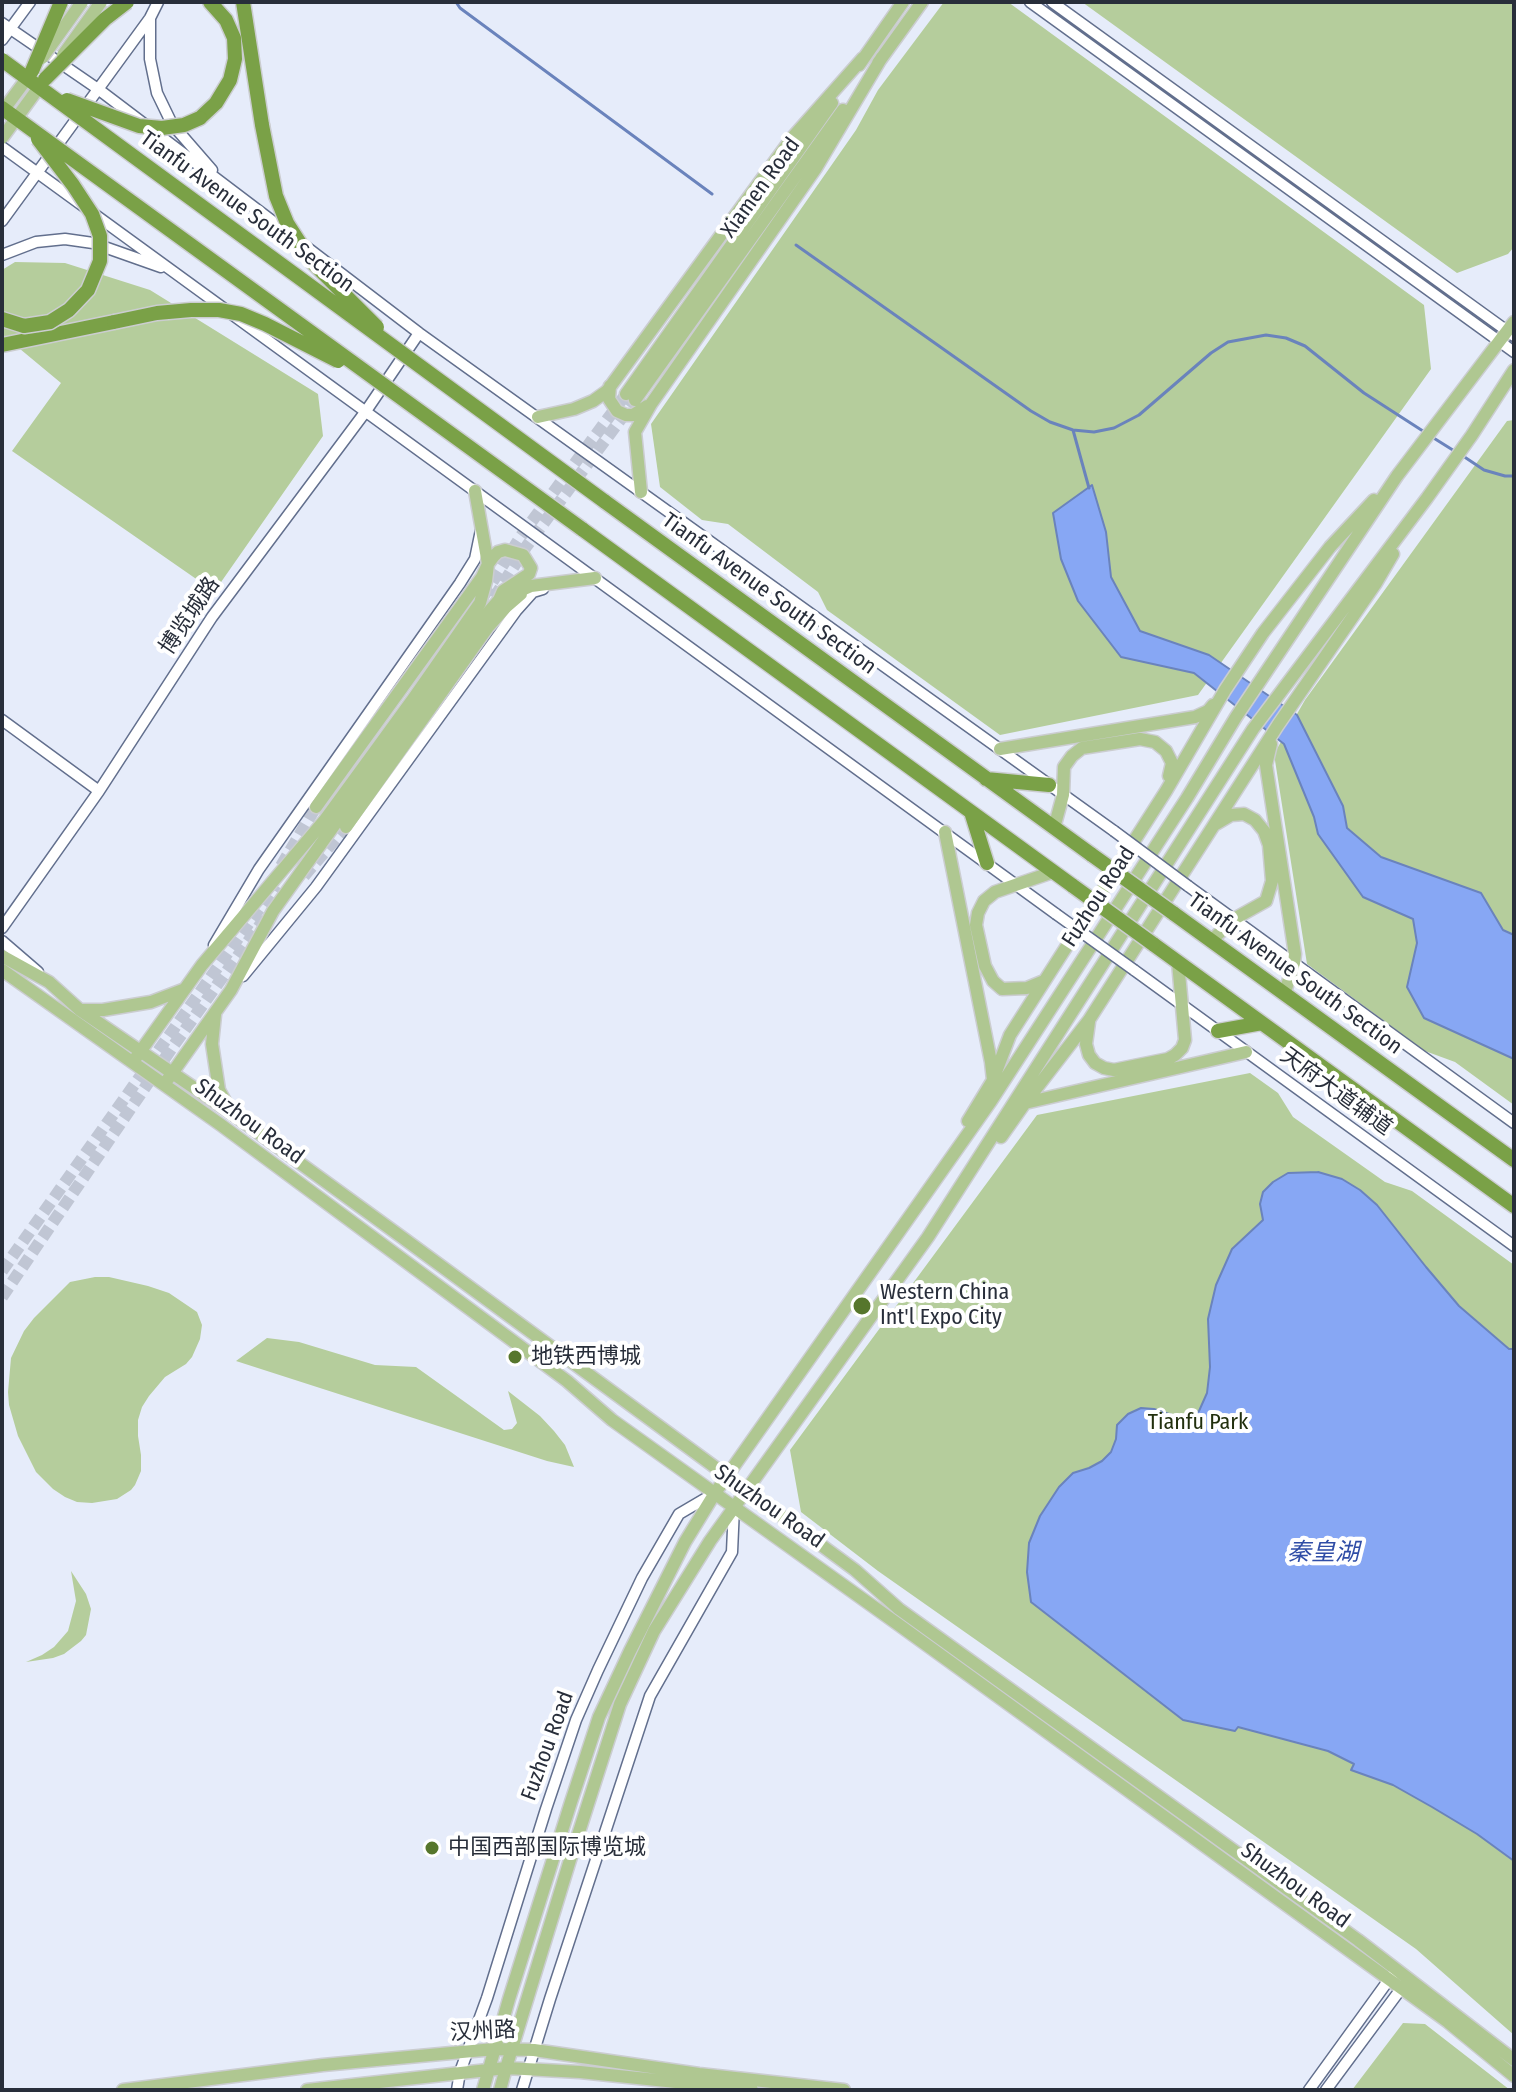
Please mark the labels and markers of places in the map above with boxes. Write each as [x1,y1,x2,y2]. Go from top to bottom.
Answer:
place label: Western China Int'l Expo City [880,1280,1009,1332]
marker: Western China Int'l Expo City [851,1295,873,1317]
place label: 地铁西博城 [531,1344,641,1370]
marker: 地铁西博城 [506,1348,524,1366]
place label: 中国西部国际博览城 [448,1835,646,1861]
marker: 中国西部国际博览城 [423,1839,441,1857]

